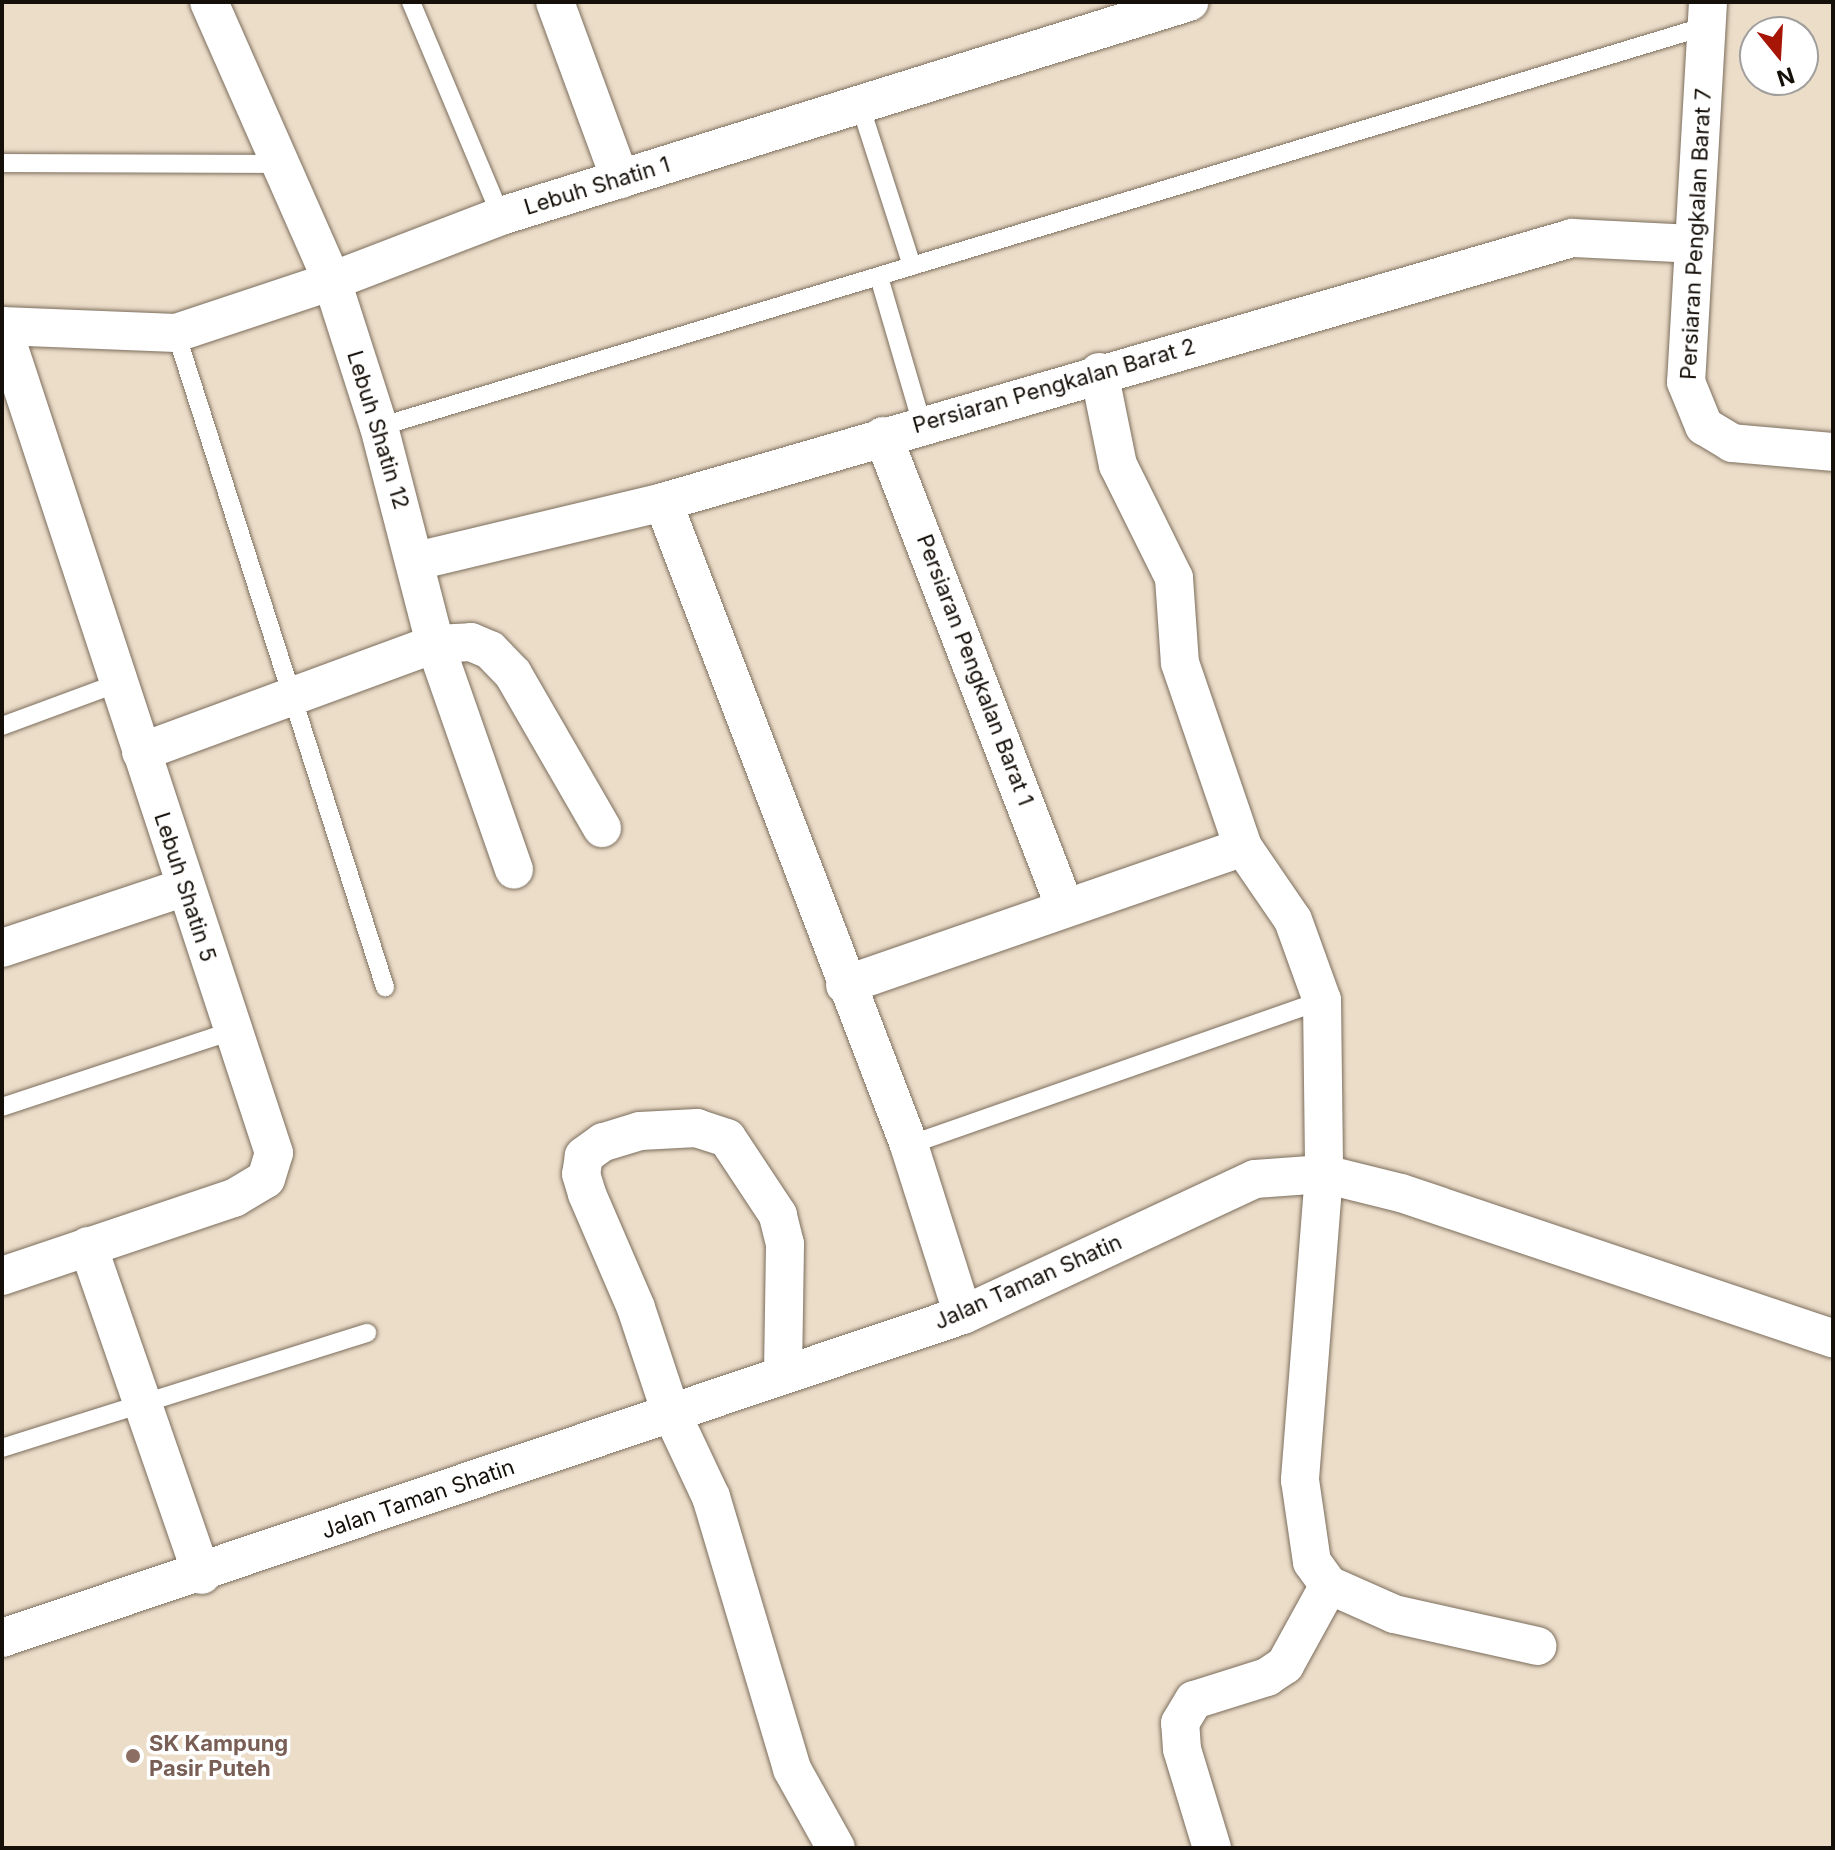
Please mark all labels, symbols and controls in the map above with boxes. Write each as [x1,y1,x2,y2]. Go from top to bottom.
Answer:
north arrow [1739,16,1819,96]
text: N [1774,62,1798,92]
street label: Persiaran Pengkalan Barat 7 [1675,88,1717,380]
street label: Lebuh Shatin 1 [521,151,673,221]
street label: Persiaran Pengkalan Barat 2 [910,333,1198,439]
street label: Lebuh Shatin 12 [341,347,415,513]
street label: Persiaran Pengkalan Barat 1 [911,531,1039,809]
street label: Lebuh Shatin 5 [148,809,222,965]
street label: Jalan Taman Shatin [930,1229,1126,1335]
street label: Jalan Taman Shatin [318,1454,518,1544]
place label: SK Kampung Pasir Puteh [149,1730,288,1782]
marker: SK Kampung Pasir Puteh [124,1747,142,1765]

